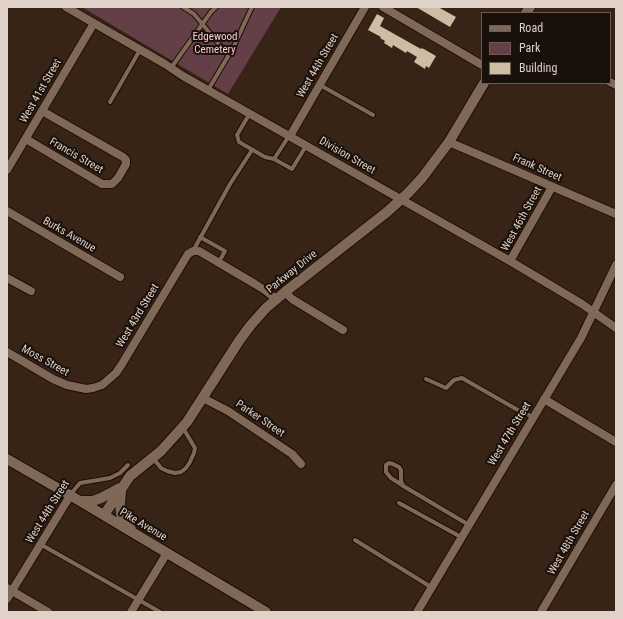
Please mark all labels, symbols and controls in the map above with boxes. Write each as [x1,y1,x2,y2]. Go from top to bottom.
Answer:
legend [481,12,611,84]
text: Road [519,21,543,35]
park label: Edgewood Cemetery [192,30,238,56]
street label: West 44th Street [294,32,342,100]
text: Park [519,41,540,55]
street label: West 41st Street [17,57,65,125]
text: Building [519,61,557,75]
street label: Francis Street [47,135,105,177]
street label: Division Street [317,135,377,177]
street label: Frank Street [510,151,564,185]
street label: West 46th Street [499,184,545,254]
street label: Burks Avenue [40,215,98,255]
street label: Parkway Drive [264,248,320,296]
street label: West 43rd Street [114,282,162,350]
street label: Moss Street [19,343,71,379]
street label: Parker Street [233,398,287,440]
street label: West 47th Street [486,400,534,468]
street label: West 44th Street [23,478,73,546]
street label: Pike Avenue [117,506,169,544]
street label: West 48th Street [545,509,593,577]

